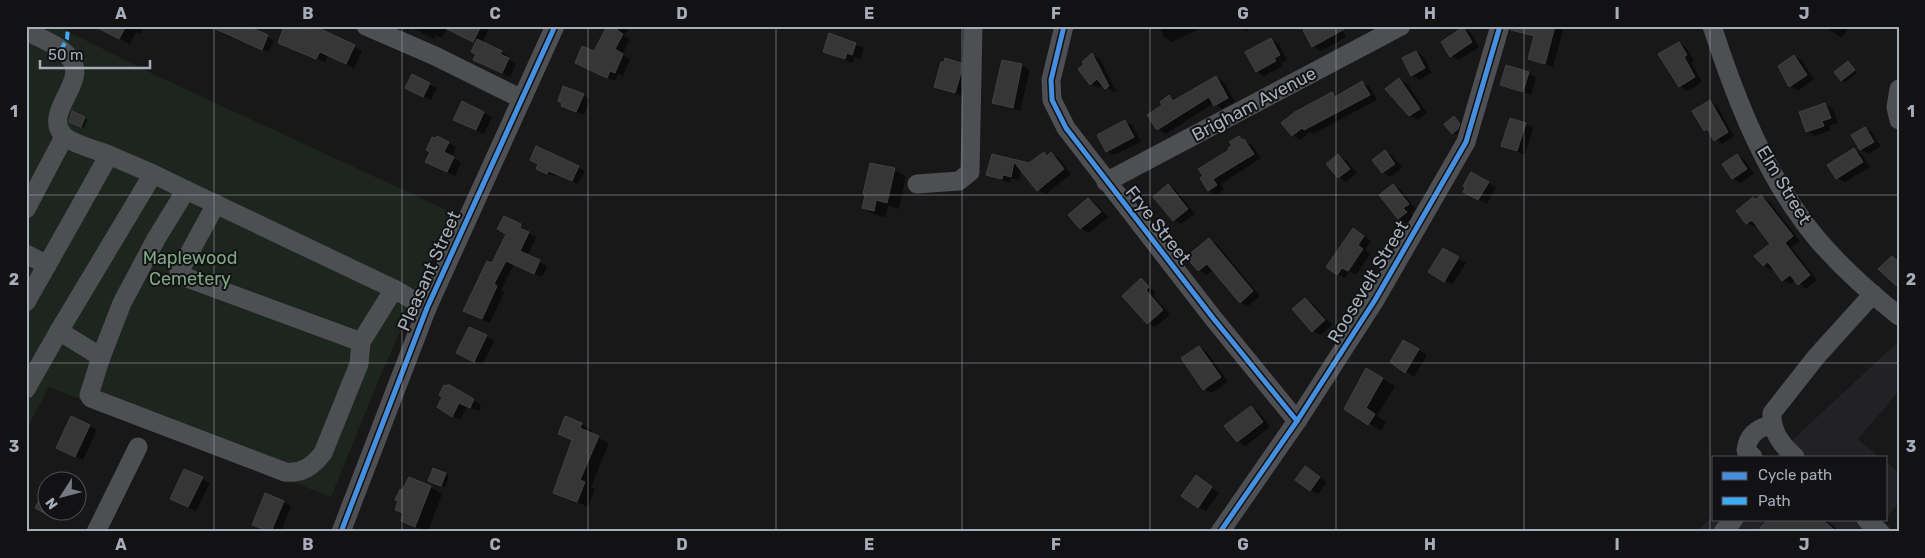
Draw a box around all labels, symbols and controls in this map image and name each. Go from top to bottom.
text: A [115,4,127,23]
text: B [302,4,314,23]
text: C [489,4,501,23]
text: D [676,4,688,23]
text: E [864,4,874,23]
text: F [1051,4,1061,23]
text: G [1237,4,1249,23]
text: H [1424,4,1436,23]
text: I [1614,4,1620,23]
text: J [1799,4,1809,23]
scale bar [40,38,150,70]
text: 50 m [48,46,83,64]
street label: Brigham Avenue [1188,62,1320,146]
text: 1 [10,102,18,121]
text: 1 [1907,102,1915,121]
street label: Elm Street [1752,142,1816,228]
street label: Frye Street [1121,181,1195,269]
street label: Pleasant Street [393,207,465,335]
street label: Roosevelt Street [1323,217,1413,347]
park label: Maplewood Cemetery [143,247,237,290]
text: 2 [9,270,19,289]
text: 2 [1906,270,1916,289]
text: 3 [9,437,19,456]
text: 3 [1906,437,1916,456]
legend [1712,456,1888,520]
text: Cycle path [1758,466,1832,484]
north arrow [38,470,88,520]
text: Path [1758,492,1791,510]
text: N [42,494,62,512]
text: A [115,535,127,554]
text: B [302,535,314,554]
text: C [489,535,501,554]
text: D [676,535,688,554]
text: E [864,535,874,554]
text: F [1051,535,1061,554]
text: G [1237,535,1249,554]
text: H [1424,535,1436,554]
text: I [1614,535,1620,554]
text: J [1799,535,1809,554]

